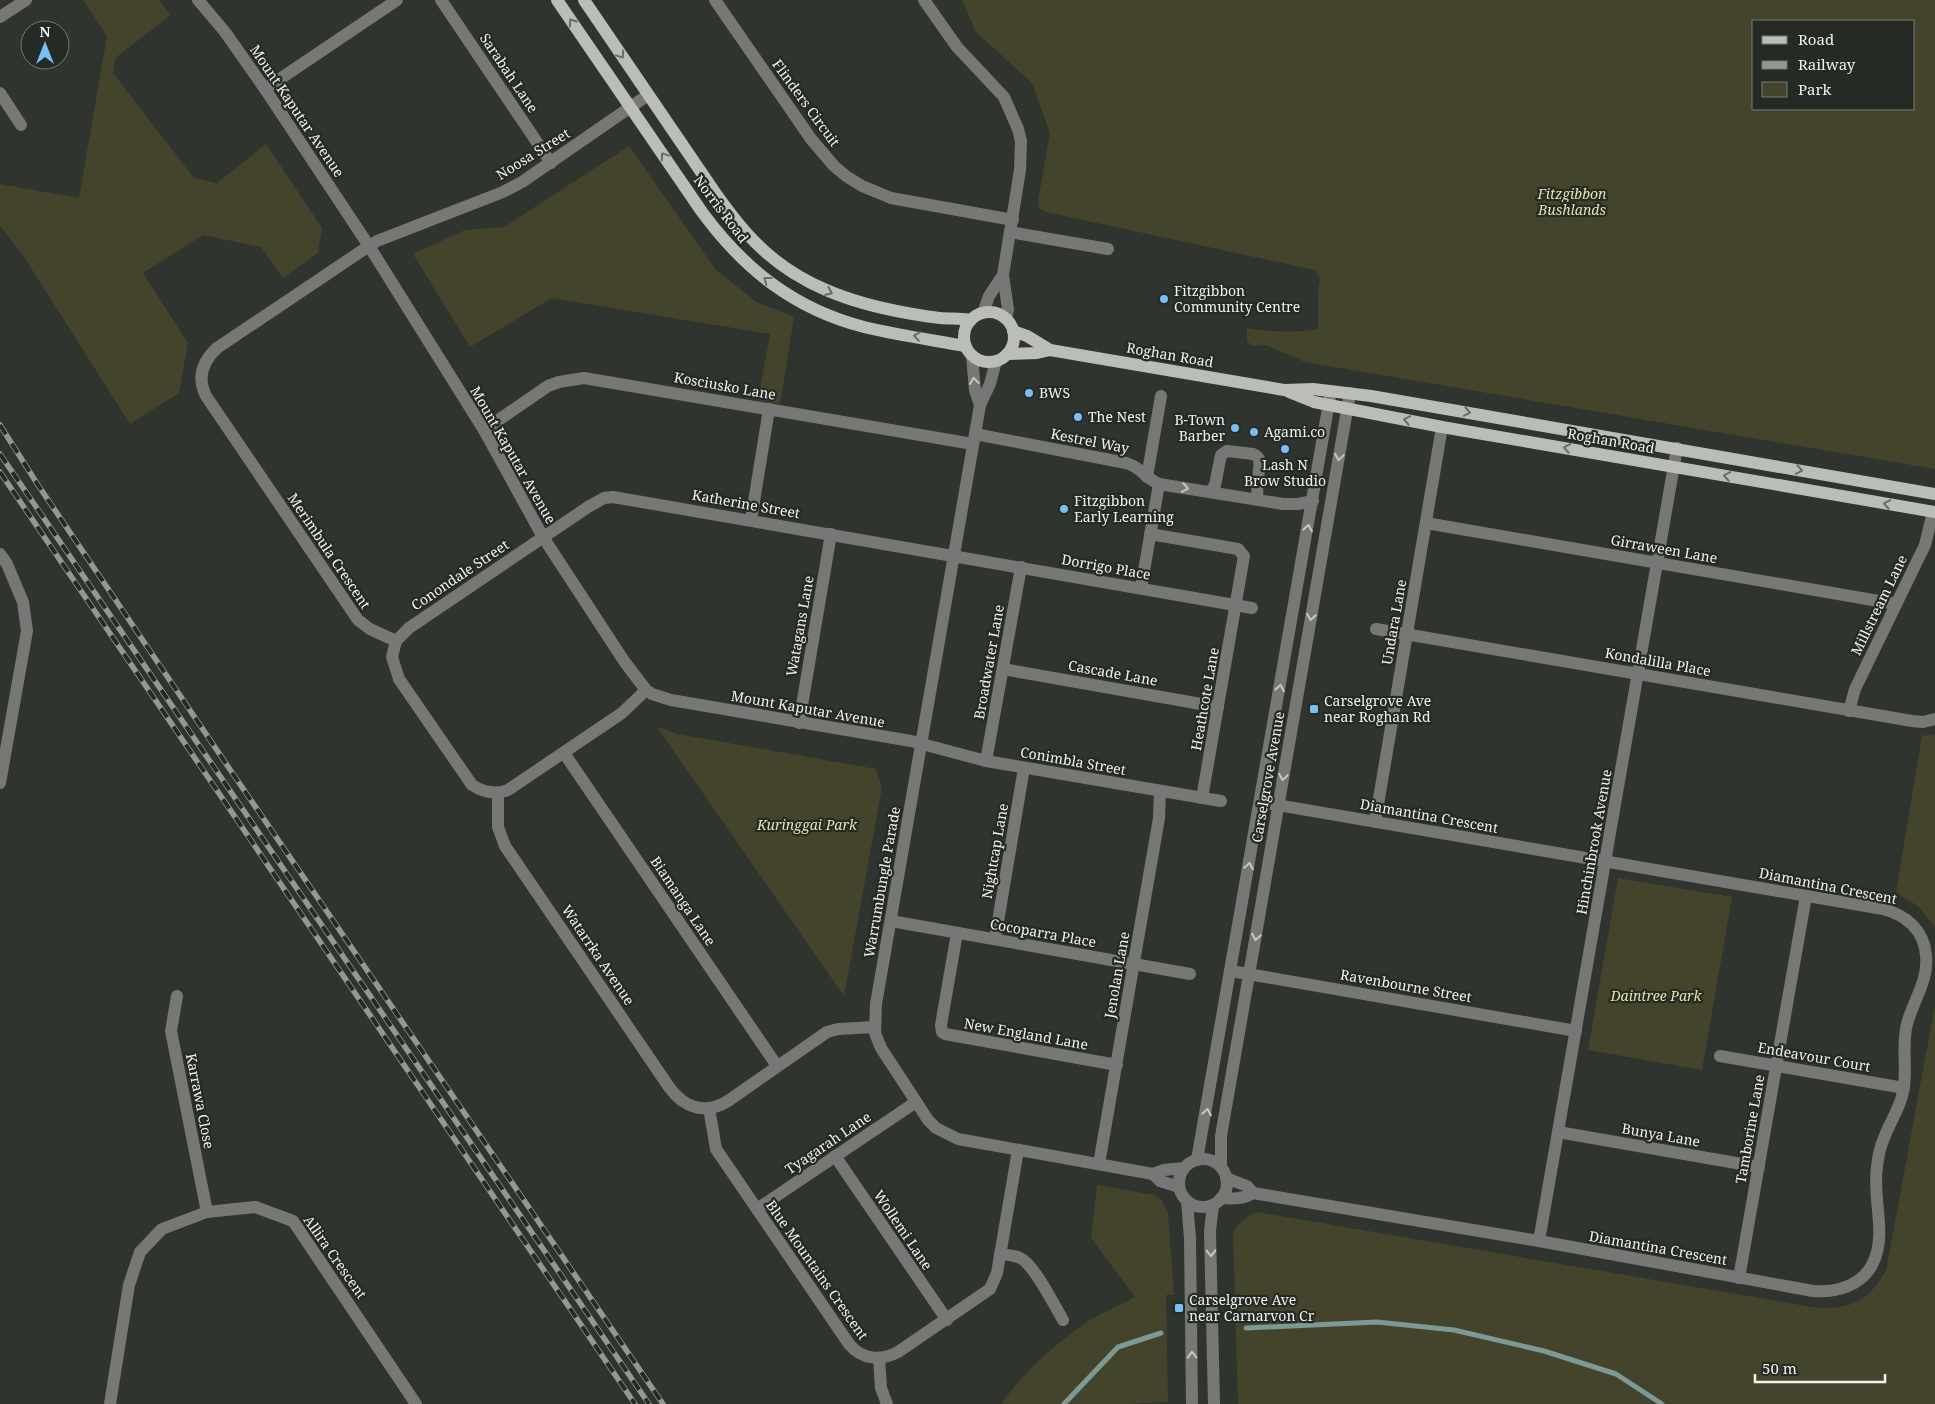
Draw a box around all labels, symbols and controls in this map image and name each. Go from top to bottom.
one-way arrow [569,18,578,27]
north arrow [20,20,70,70]
legend [1752,20,1915,110]
text: N [39,22,51,41]
street label: Sarabah Lane [476,29,543,116]
text: Road [1798,29,1834,49]
street label: Mount Kaputar Avenue [246,41,349,181]
one-way arrow [615,49,624,59]
text: Railway [1798,54,1856,74]
street label: Flinders Circuit [768,55,845,150]
text: Park [1798,79,1832,99]
street label: Noosa Street [492,123,573,184]
one-way arrow [661,152,670,162]
street label: Norris Road [690,171,753,247]
park label: Fitzgibbon Bushlands [1536,184,1607,219]
one-way arrow [764,278,773,286]
place label: Fitzgibbon Community Centre [1174,281,1300,316]
one-way arrow [824,286,832,296]
marker: Fitzgibbon Community Centre [1158,293,1170,305]
one-way arrow [913,332,922,342]
street label: Roghan Road [1125,338,1215,372]
street label: Kosciusko Lane [673,367,778,404]
one-way arrow [969,376,980,384]
street label: Mount Kaputar Avenue [466,382,561,527]
place label: BWS [1039,383,1070,402]
marker: BWS [1023,387,1035,399]
place label: The Nest [1088,407,1146,426]
one-way arrow [1463,407,1471,417]
place label: B-Town Barber [1174,410,1225,445]
marker: The Nest [1072,411,1084,423]
one-way arrow [1402,416,1411,426]
marker: B-Town Barber [1229,422,1241,434]
place label: Agami.co [1264,422,1325,441]
street label: Kestrel Way [1049,424,1131,457]
street label: Roghan Road [1566,424,1656,458]
marker: Agami.co [1248,426,1260,438]
marker: Lash N Brow Studio [1279,443,1291,455]
one-way arrow [1562,444,1571,454]
one-way arrow [1334,453,1344,461]
place label: Lash N Brow Studio [1244,455,1326,490]
one-way arrow [1795,465,1804,475]
one-way arrow [1723,471,1731,481]
one-way arrow [1180,482,1189,492]
street label: Katherine Street [691,485,802,522]
street label: Merimbula Crescent [284,489,375,612]
place label: Fitzgibbon Early Learning [1074,491,1174,526]
one-way arrow [1883,500,1891,510]
marker: Fitzgibbon Early Learning [1058,503,1070,515]
one-way arrow [1302,524,1312,533]
street label: Girraween Lane [1609,530,1719,567]
street label: Conondale Street [407,535,512,614]
street label: Dorrigo Place [1060,549,1152,584]
street label: Millstream Lane [1846,551,1911,658]
street label: Watagans Lane [781,574,818,678]
street label: Undara Lane [1377,578,1410,666]
street label: Broadwater Lane [969,603,1008,721]
one-way arrow [1306,613,1316,621]
street label: Kondalilla Place [1604,643,1713,680]
street label: Heathcote Lane [1186,646,1223,752]
street label: Cascade Lane [1067,655,1159,690]
one-way arrow [1275,684,1285,693]
street label: Mount Kaputar Avenue [730,686,887,731]
place label: Carselgrove Ave near Roghan Rd [1324,691,1431,726]
marker: Carselgrove Ave near Roghan Rd [1308,703,1320,715]
street label: Carselgrove Avenue [1247,710,1288,844]
street label: Conimbla Street [1019,742,1127,779]
street label: Hinchinbrook Avenue [1571,768,1616,916]
one-way arrow [1279,773,1289,782]
street label: Diamantina Crescent [1359,794,1500,837]
street label: Nightcap Lane [977,802,1012,900]
street label: Warrumbungle Parade [859,805,904,959]
park label: Kuringgai Park [756,815,858,834]
street label: Biamanga Lane [647,852,720,949]
one-way arrow [1244,861,1254,870]
street label: Diamantina Crescent [1758,863,1899,908]
street label: Watarrka Avenue [558,901,639,1009]
street label: Cocoparra Place [988,914,1098,951]
street label: Jenolan Lane [1099,930,1133,1021]
one-way arrow [1251,933,1261,942]
street label: Ravenbourne Street [1339,965,1473,1006]
park label: Daintree Park [1609,986,1703,1005]
street label: New England Lane [963,1013,1090,1054]
street label: Endeavour Court [1756,1037,1872,1076]
street label: Karrawa Close [182,1052,219,1150]
street label: Tamborine Lane [1731,1073,1768,1185]
street label: Tyagarah Lane [781,1107,874,1178]
one-way arrow [1201,1108,1211,1116]
street label: Bunya Lane [1620,1118,1702,1151]
street label: Wollemi Lane [870,1186,937,1273]
street label: Blue Mountains Crescent [762,1196,873,1343]
street label: Allira Crescent [299,1211,371,1302]
street label: Diamantina Crescent [1588,1226,1729,1269]
one-way arrow [1206,1249,1217,1257]
place label: Carselgrove Ave near Carnarvon Cr [1189,1290,1315,1325]
marker: Carselgrove Ave near Carnarvon Cr [1173,1302,1185,1314]
one-way arrow [1186,1351,1197,1359]
scale bar [1755,1352,1885,1384]
text: 50 m [1762,1358,1797,1378]

